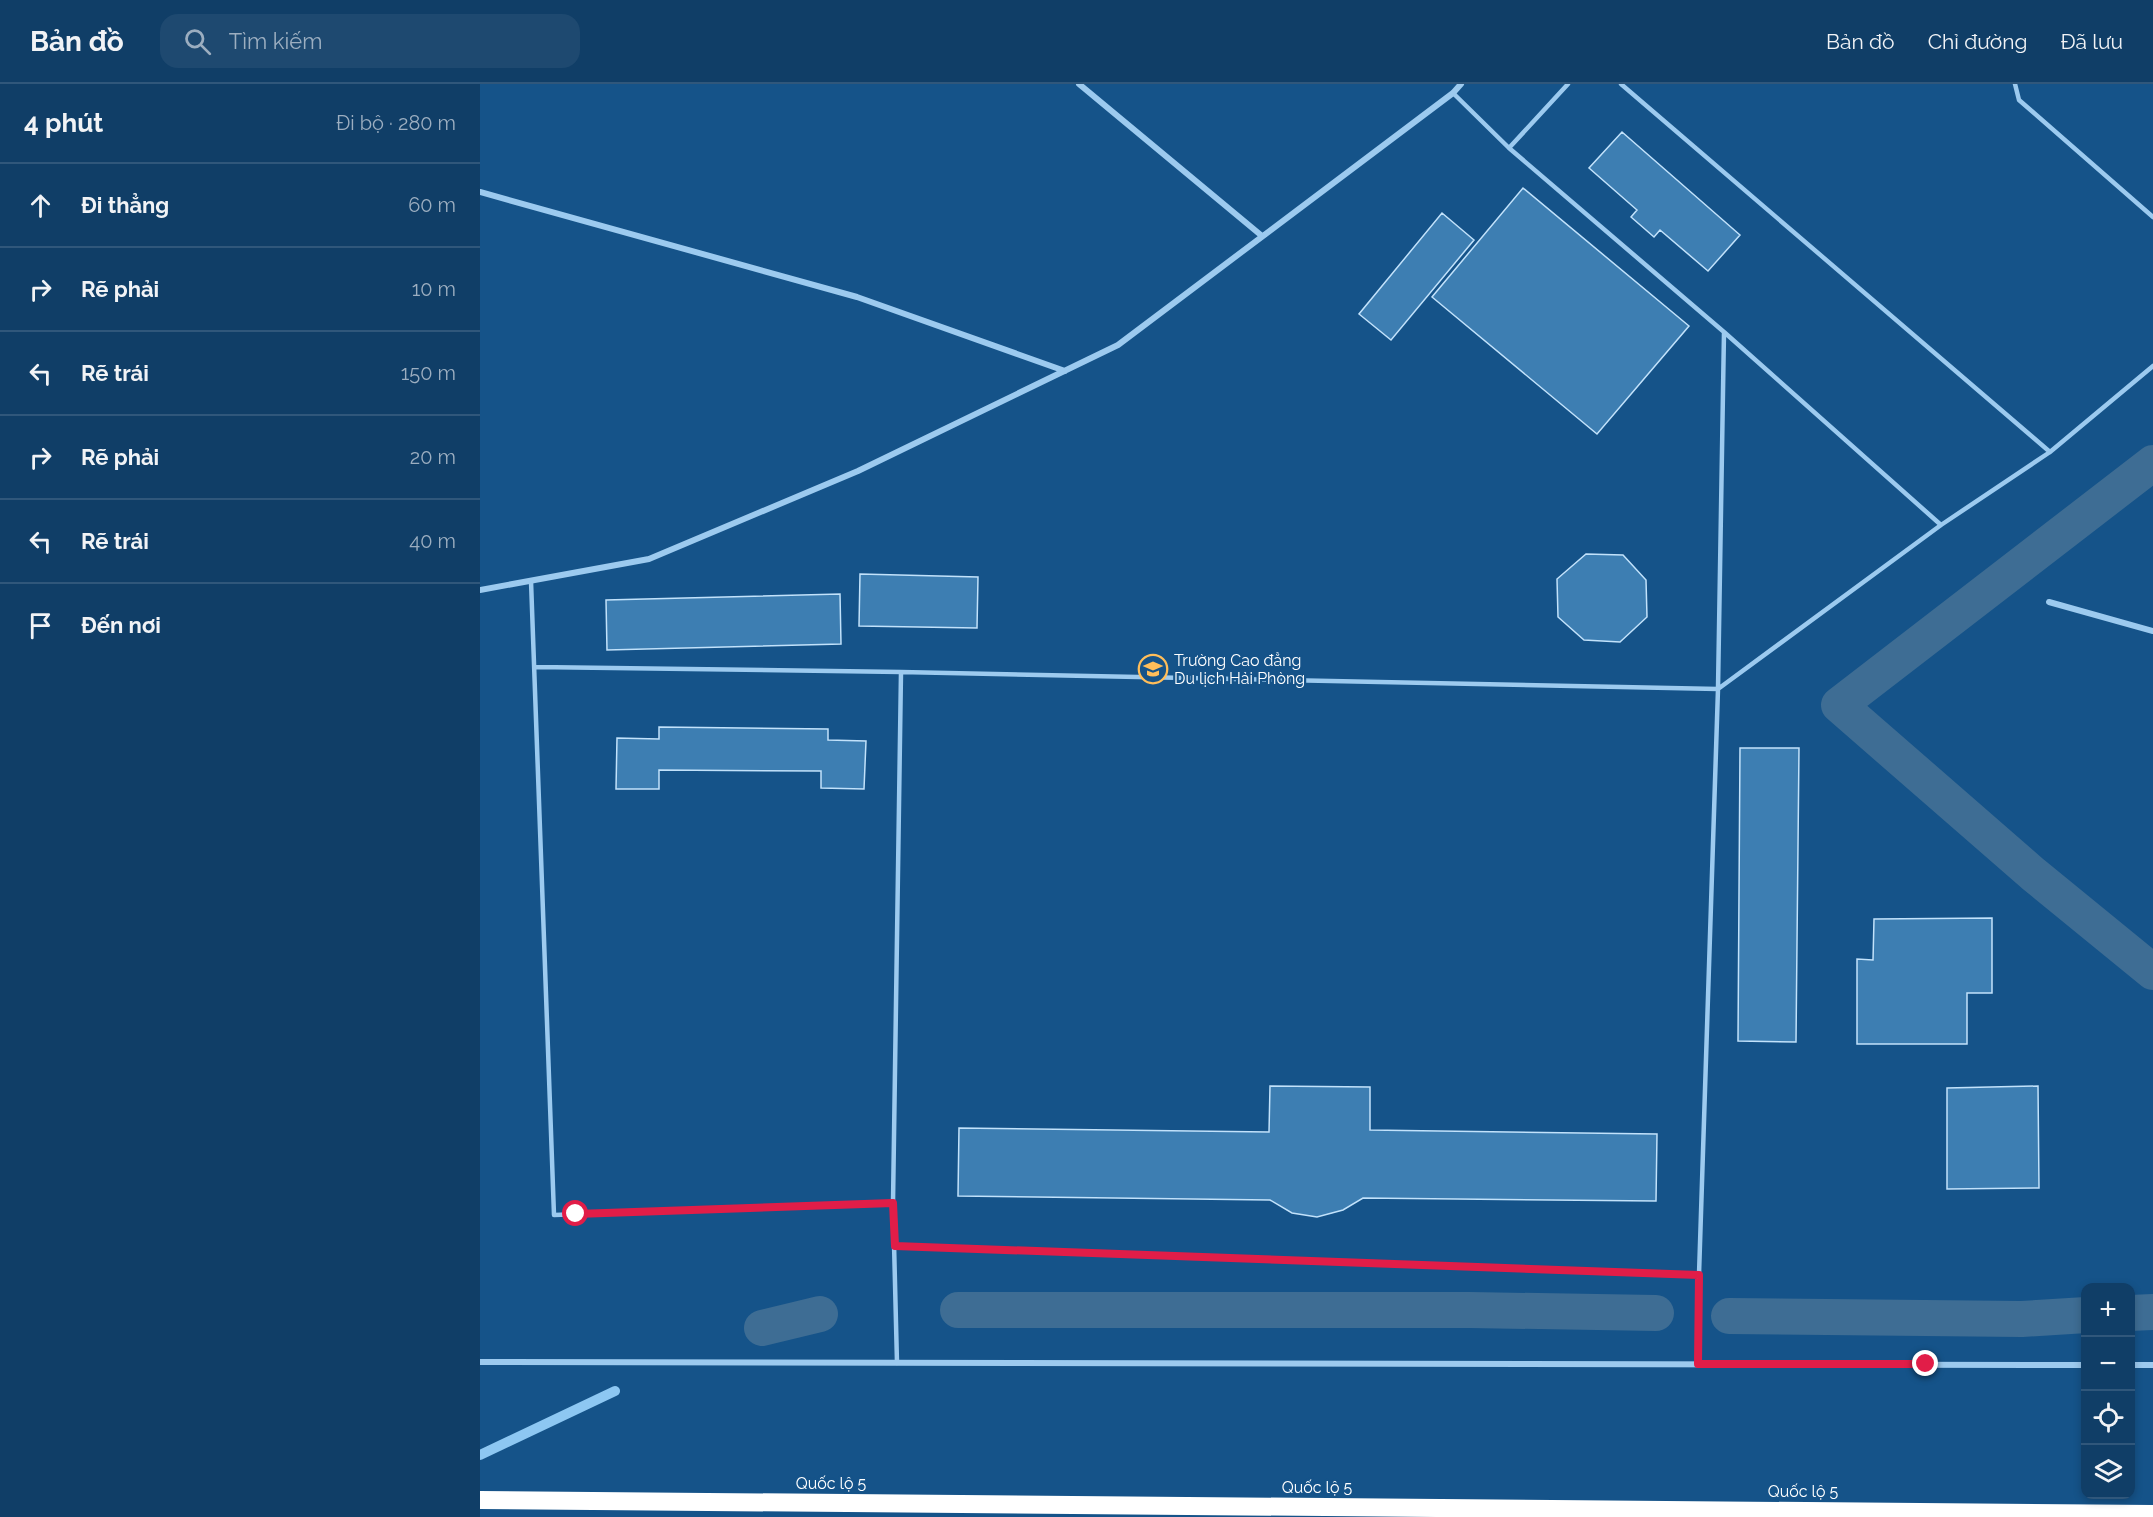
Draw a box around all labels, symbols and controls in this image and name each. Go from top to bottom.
search box [160,14,580,68]
text: Bản đồ [30,25,124,58]
icon: search [181,25,214,58]
text: Tìm kiếm [229,28,322,54]
text: Bản đồ [1826,29,1895,54]
text: Chỉ đường [1928,29,2027,54]
text: Đã lưu [2060,29,2123,54]
text: 4 phút [24,108,103,138]
text: Đi bộ · 280 m [336,111,456,135]
icon: ahead [24,189,57,222]
text: Đi thẳng [81,192,169,218]
text: 60 m [408,193,456,217]
icon: right [24,273,57,306]
text: Rẽ phải [81,276,159,302]
text: 10 m [412,277,456,301]
icon: left [24,357,57,390]
text: Rẽ trái [81,360,149,386]
text: 150 m [401,361,456,385]
icon: right [24,441,57,474]
text: Rẽ phải [81,444,159,470]
text: 20 m [410,445,456,469]
icon: left [24,525,57,558]
text: Rẽ trái [81,528,149,554]
text: 40 m [409,529,456,553]
icon: arrive [24,609,57,642]
text: Đến nơi [81,612,161,638]
place label: Trường Cao đẳng Du lịch Hải Phòng [1174,651,1305,688]
school or university icon: Trường Cao đẳng Du lịch Hải Phòng [1137,653,1169,685]
route start [562,1200,588,1226]
map controls [2081,1283,2135,1499]
button: + [2081,1283,2135,1337]
button: − [2081,1337,2135,1391]
route end [1912,1350,1938,1376]
button: locate [2081,1391,2135,1445]
button: layers [2081,1445,2135,1499]
street label: Quốc lộ 5 [796,1474,867,1493]
street label: Quốc lộ 5 [1282,1478,1353,1497]
street label: Quốc lộ 5 [1768,1482,1839,1501]

